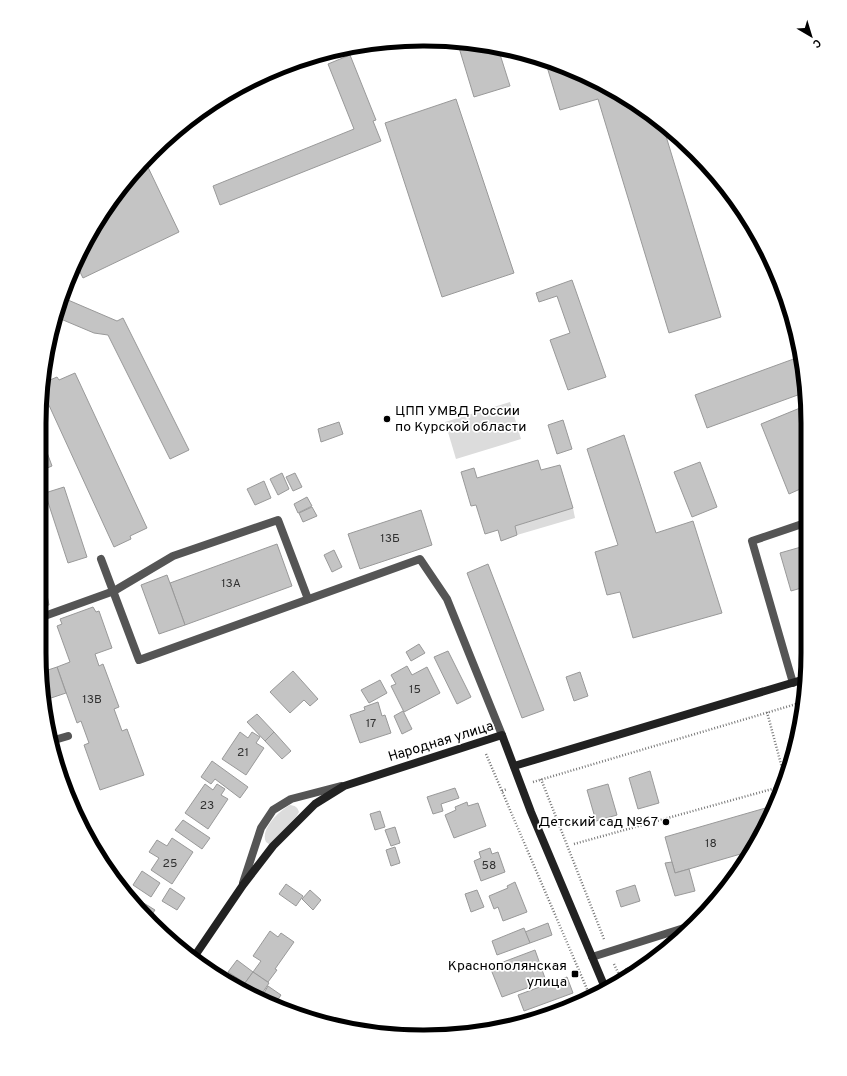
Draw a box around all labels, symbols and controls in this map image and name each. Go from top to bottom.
north arrow [791,16,831,56]
text: С [809,35,824,51]
place label: ЦПП УМВД России по Курской области [395,403,527,436]
marker: ЦПП УМВД России по Курской области [382,414,392,424]
house number: 13Б [380,531,400,547]
house number: 13А [221,576,241,592]
house number: 15 [409,682,421,698]
house number: 13В [82,692,102,708]
house number: 17 [366,716,376,732]
street label: Народная улица [386,718,496,766]
house number: 21 [237,745,249,761]
house number: 23 [200,798,214,814]
place label: Детский сад №67 [538,814,658,831]
marker: Детский сад №67 [661,817,671,827]
house number: 18 [705,836,717,852]
house number: 25 [163,856,177,872]
house number: 58 [482,858,496,874]
place label: Краснополянская улица [448,958,567,991]
marker: Краснополянская улица [570,969,580,979]

